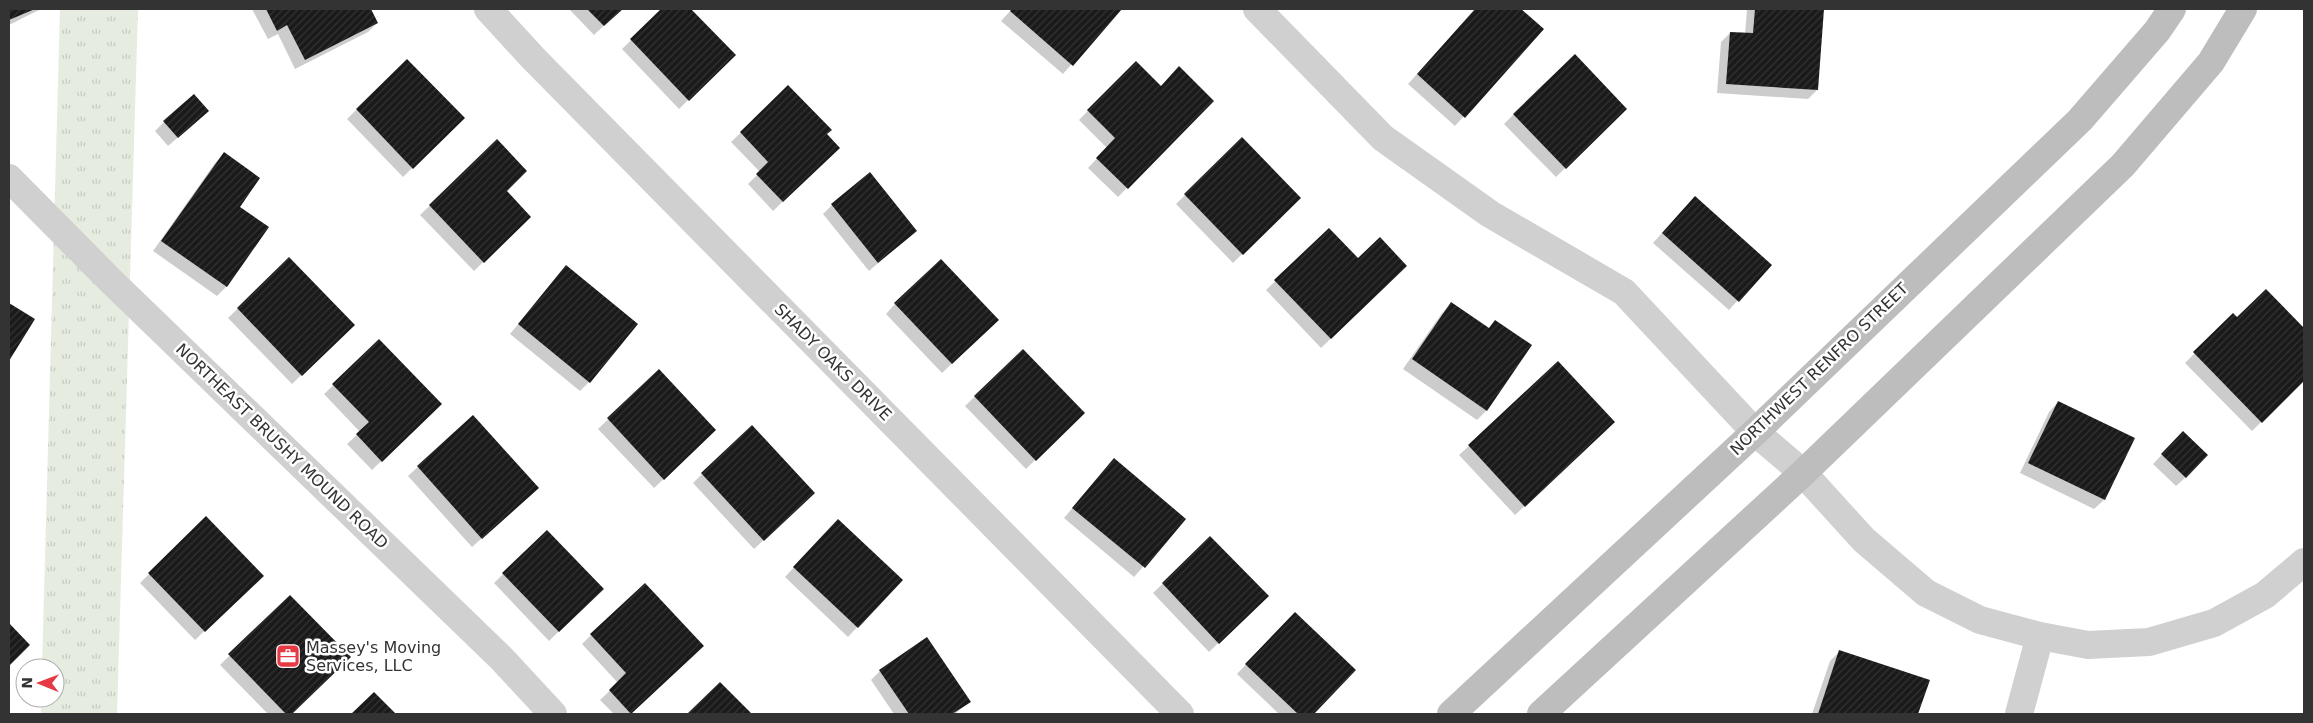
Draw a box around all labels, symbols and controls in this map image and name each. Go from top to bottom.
street label: NORTHWEST RENFRO STREET [1726,279,1912,459]
street label: SHADY OAKS DRIVE [771,300,895,424]
street label: NORTHEAST BRUSHY MOUND ROAD [172,339,392,553]
place label: Massey's Moving Services, LLC [306,638,441,675]
office icon: Massey's Moving Services, LLC [275,643,301,669]
north arrow [15,658,65,708]
text: N [19,677,35,689]

